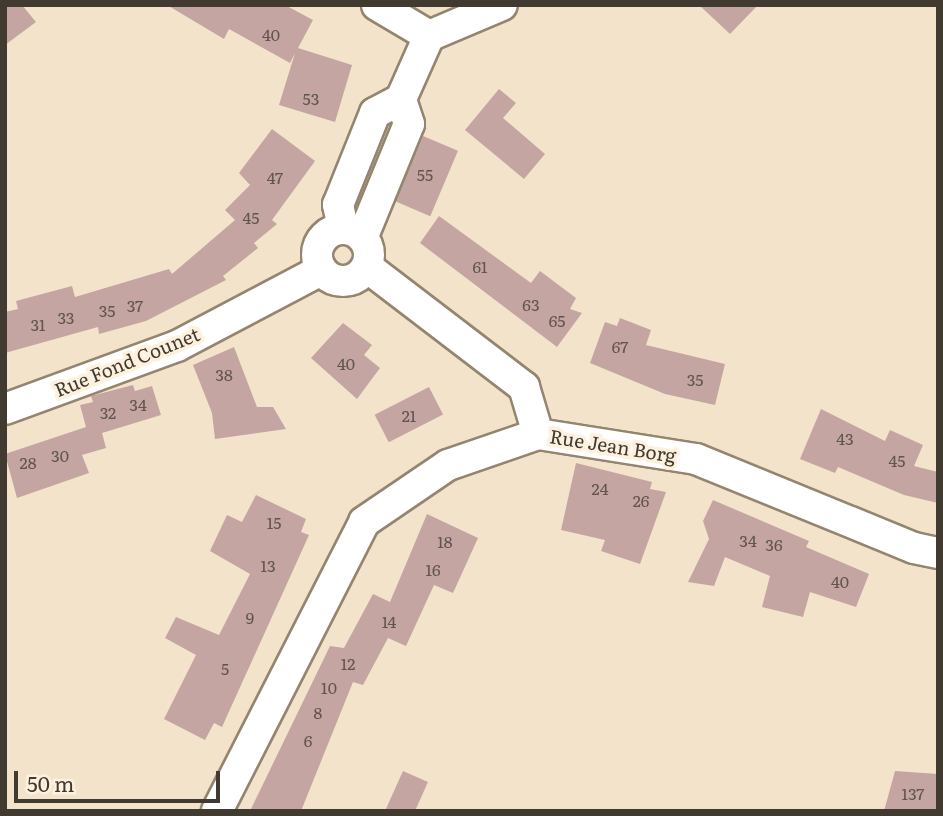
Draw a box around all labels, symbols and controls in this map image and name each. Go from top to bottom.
house number: 40 [262,24,280,44]
house number: 53 [303,88,319,108]
house number: 55 [417,164,433,184]
house number: 47 [267,167,283,187]
house number: 45 [243,207,259,227]
house number: 61 [472,256,488,276]
house number: 63 [522,294,540,314]
house number: 37 [127,295,143,315]
house number: 35 [99,300,115,320]
house number: 33 [58,307,74,327]
house number: 65 [549,310,565,330]
house number: 31 [30,314,46,334]
street label: Rue Fond Counet [51,322,203,402]
house number: 67 [612,336,628,356]
house number: 40 [337,353,355,373]
house number: 38 [215,364,233,384]
house number: 35 [687,369,703,389]
house number: 34 [129,394,147,414]
house number: 32 [100,402,116,422]
house number: 21 [402,405,416,425]
street label: Rue Jean Borg [548,425,678,467]
house number: 43 [836,428,854,448]
house number: 30 [51,445,69,465]
house number: 45 [889,450,905,470]
house number: 28 [20,452,36,472]
house number: 24 [592,478,608,498]
house number: 26 [633,490,649,510]
house number: 15 [267,512,281,532]
house number: 34 [739,530,757,550]
house number: 18 [437,531,453,551]
house number: 36 [765,534,783,554]
house number: 13 [260,555,276,575]
house number: 16 [425,559,441,579]
house number: 40 [831,571,849,591]
house number: 9 [246,607,254,627]
house number: 14 [382,611,396,631]
house number: 12 [341,653,355,673]
house number: 5 [221,658,229,678]
house number: 10 [321,677,337,697]
house number: 8 [314,702,322,722]
house number: 6 [304,730,312,750]
scale bar [18,756,224,800]
text: 50 m [27,767,74,798]
house number: 137 [902,783,924,803]

